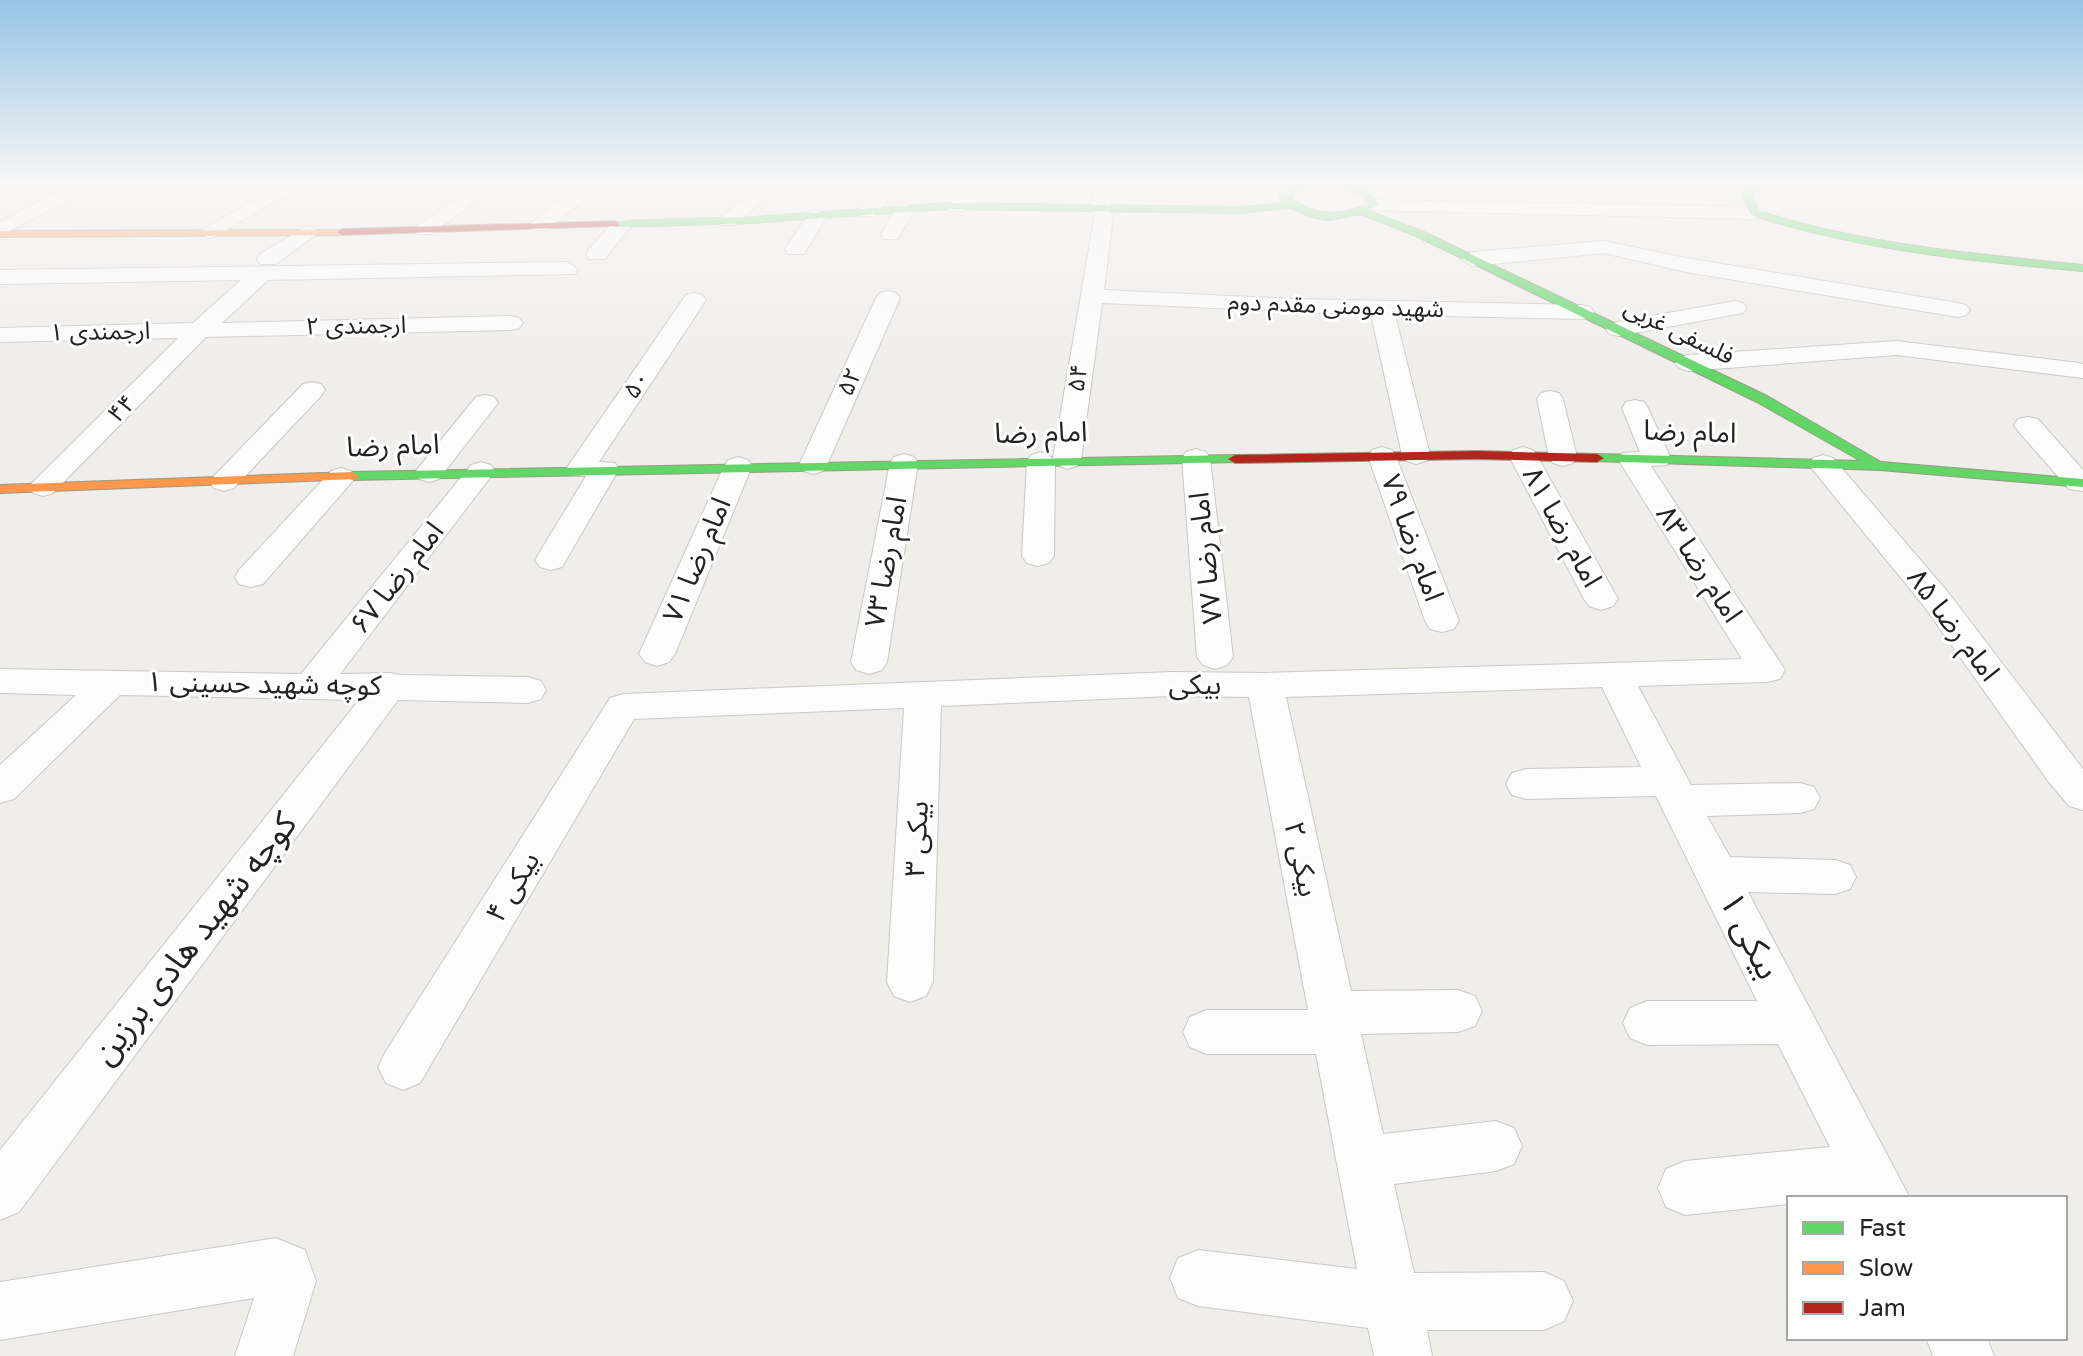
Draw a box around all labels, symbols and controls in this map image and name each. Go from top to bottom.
street label: شهید مومنی مقدم دوم [1227,288,1445,327]
street label: فلسفی غربی [1619,293,1739,371]
street label: ۲ ارجمندی [305,311,407,341]
street label: ۱ ارجمندی [49,317,151,347]
street label: ۵۴ [1062,362,1094,394]
street label: ۵۲ [831,364,869,400]
street label: ۵۰ [617,366,657,404]
street label: ۴۴ [102,389,142,429]
street label: امام رضا [1643,413,1737,454]
street label: امام رضا [994,415,1088,454]
street label: امام رضا [346,427,440,468]
street label: امام رضا ۸۱ [1512,461,1609,595]
street label: امام رضا ۷۹ [1371,470,1451,607]
street label: امام رضا ۷۷ [1182,490,1233,626]
street label: امام رضا ۷۱ [655,492,741,629]
street label: امام رضا ۷۳ [858,494,917,631]
street label: امام رضا ۸۳ [1646,499,1749,630]
street label: امام رضا ۶۷ [343,515,454,643]
street label: امام رضا ۸۵ [1897,562,2006,690]
street label: کوچه شهید حسینی ۱ [146,665,382,703]
street label: بیکی [1169,668,1221,702]
street label: ۳ بیکی [898,800,936,878]
street label: کوچه شهید هادی برزین [84,804,307,1073]
street label: ۲ بیکی [1276,818,1326,900]
street label: ۴ بیکی [479,846,547,928]
street label: ۱ بیکی [1710,886,1788,986]
legend [1787,1196,2067,1340]
text: Fast [1859,1214,1906,1243]
text: Slow [1859,1254,1913,1283]
text: Jam [1859,1294,1906,1323]

